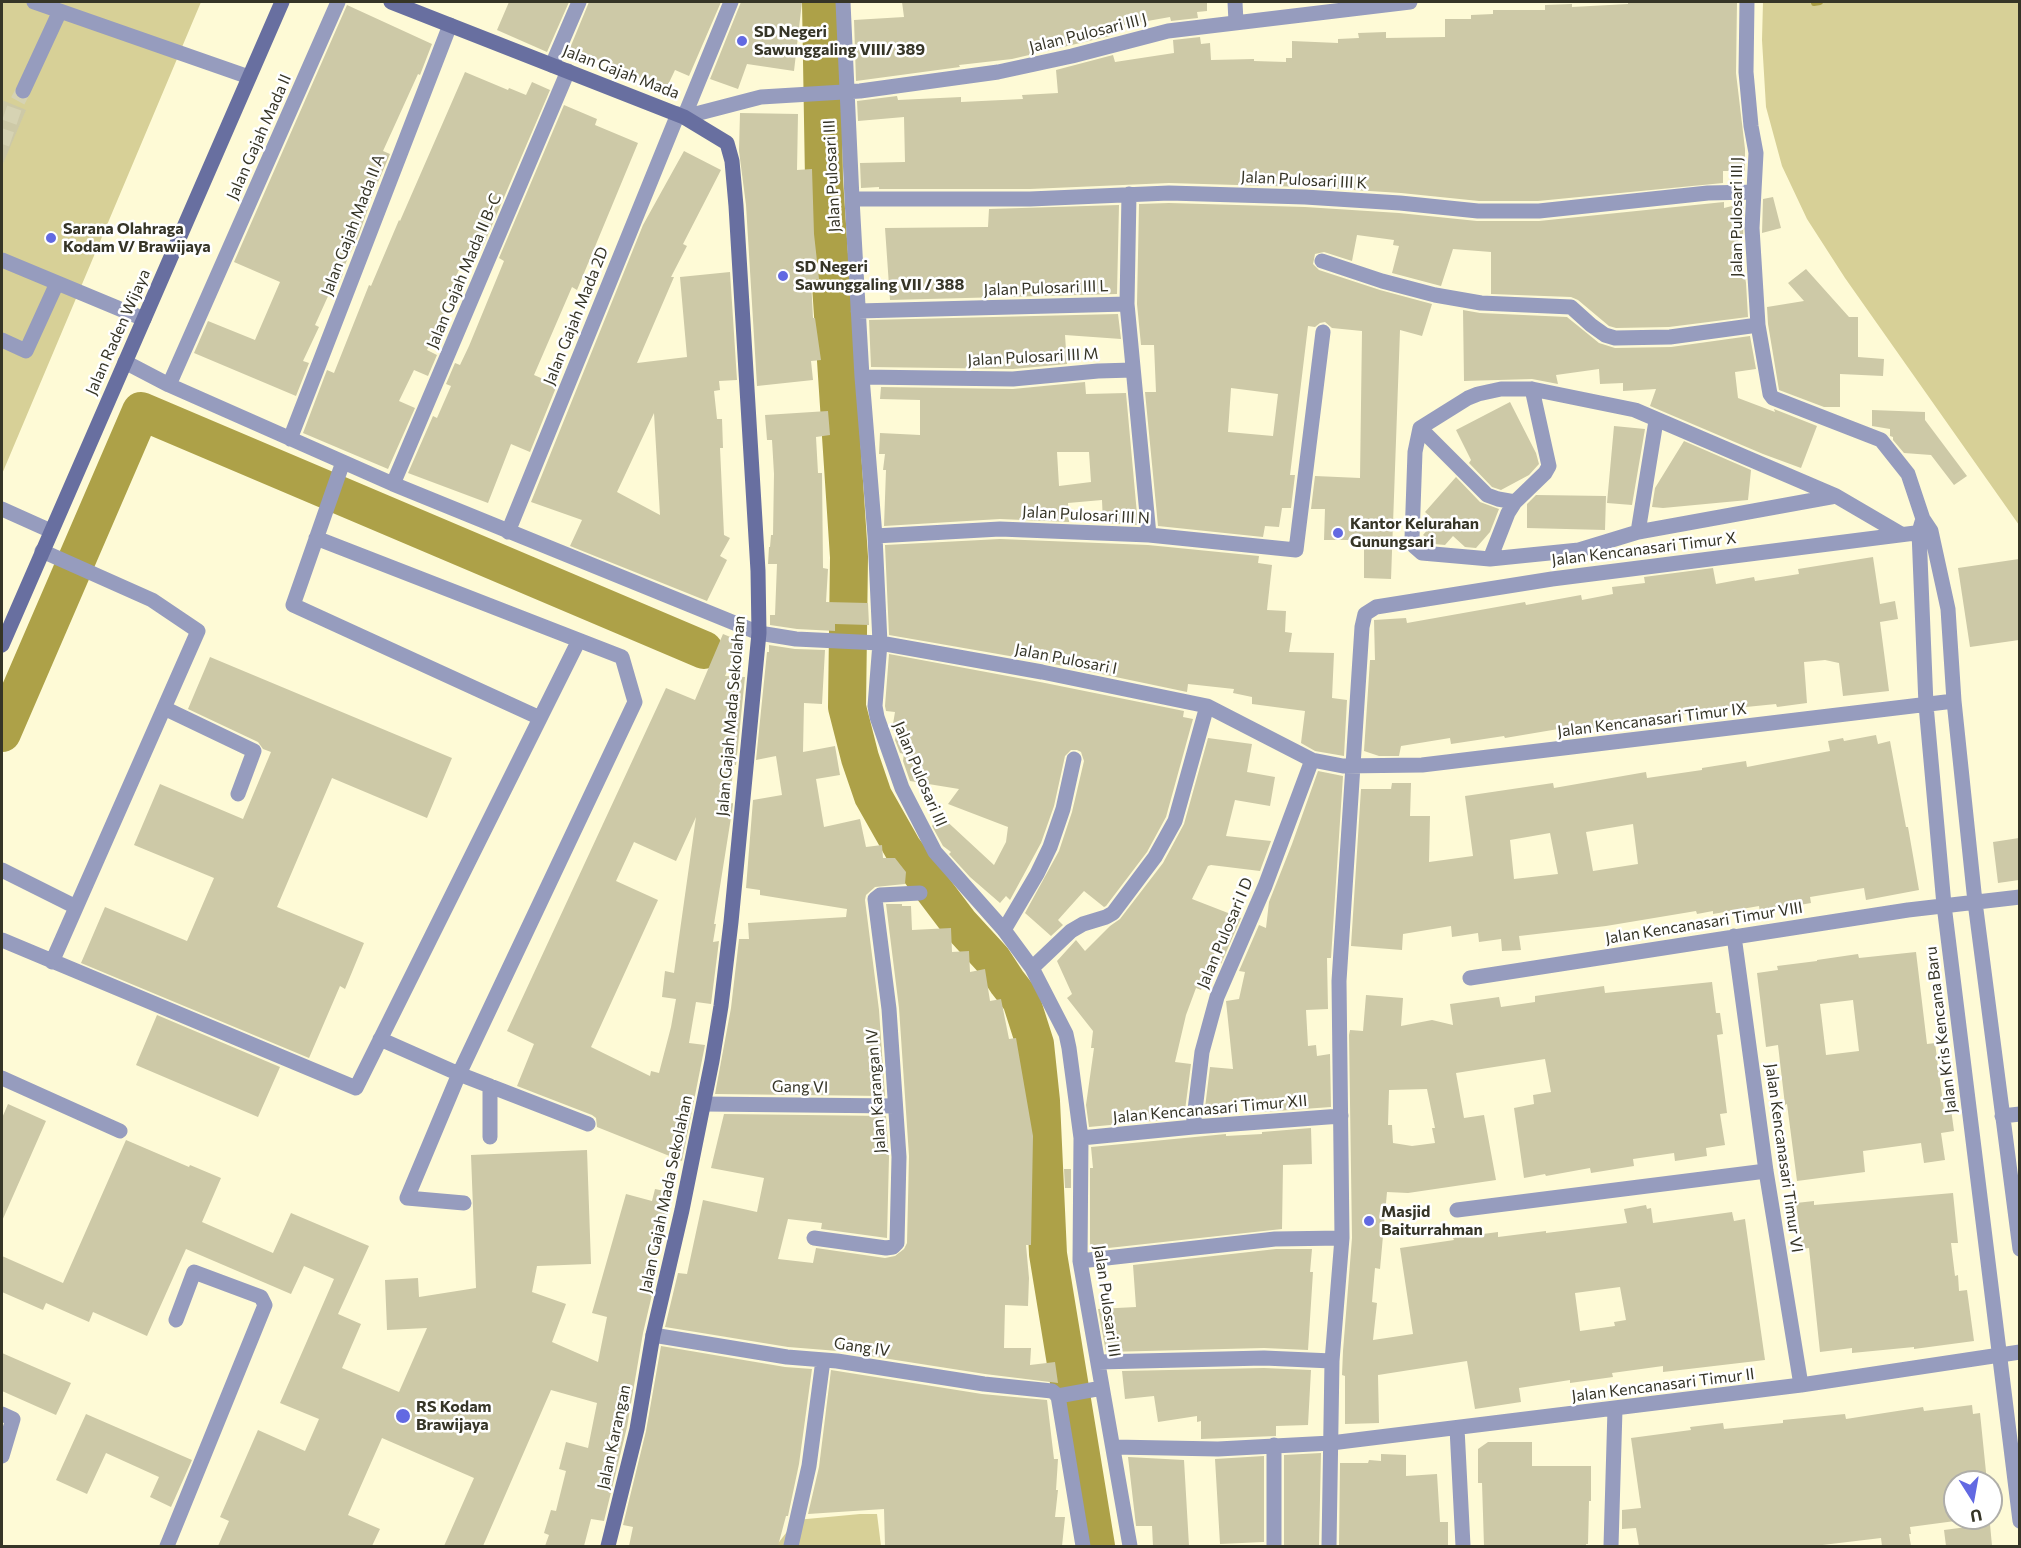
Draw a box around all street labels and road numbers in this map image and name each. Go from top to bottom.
street label: Jalan Pulosari III J [1027,9,1149,57]
street label: Jalan Gajah Mada [560,41,682,103]
street label: Jalan Gajah Mada II [223,71,295,203]
street label: Jalan Pulosari III [819,119,845,233]
street label: Jalan Gajah Mada II A [317,152,389,298]
street label: Jalan Pulosari III J [1727,157,1747,277]
street label: Jalan Pulosari III K [1240,167,1368,193]
street label: Jalan Gajah Mada II B-C [423,191,505,351]
street label: Jalan Gajah Mada 2D [540,244,612,388]
street label: Jalan Raden Wijaya [82,266,154,398]
street label: Jalan Pulosari III L [983,276,1109,300]
street label: Jalan Pulosari III M [967,344,1099,370]
street label: Jalan Pulosari III N [1022,502,1150,528]
street label: Jalan Kencanasari Timur X [1550,528,1738,570]
street label: Jalan Gajah Mada Sekolahan [713,615,749,817]
street label: Jalan Pulosari I [1013,640,1119,678]
street label: Jalan Kencanasari Timur IX [1556,699,1748,741]
street label: Jalan Pulosari III [889,718,951,830]
street label: Jalan Pulosari I D [1193,875,1257,991]
street label: Jalan Kencanasari Timur VIII [1604,898,1804,948]
street label: Jalan Kris Kencana Baru [1921,945,1961,1115]
street label: Jalan Karangan IV [862,1028,890,1154]
street label: Jalan Kencanasari Timur VI [1761,1062,1807,1254]
street label: Gang VI [772,1077,828,1097]
street label: Jalan Kencanasari Timur XII [1112,1091,1308,1127]
street label: Jalan Gajah Mada Sekolahan [636,1093,696,1295]
street label: Jalan Pulosari III [1090,1244,1124,1358]
street label: Gang IV [833,1334,891,1360]
street label: Jalan Kencanasari Timur II [1570,1364,1756,1406]
street label: Jalan Karangan [594,1383,634,1491]

